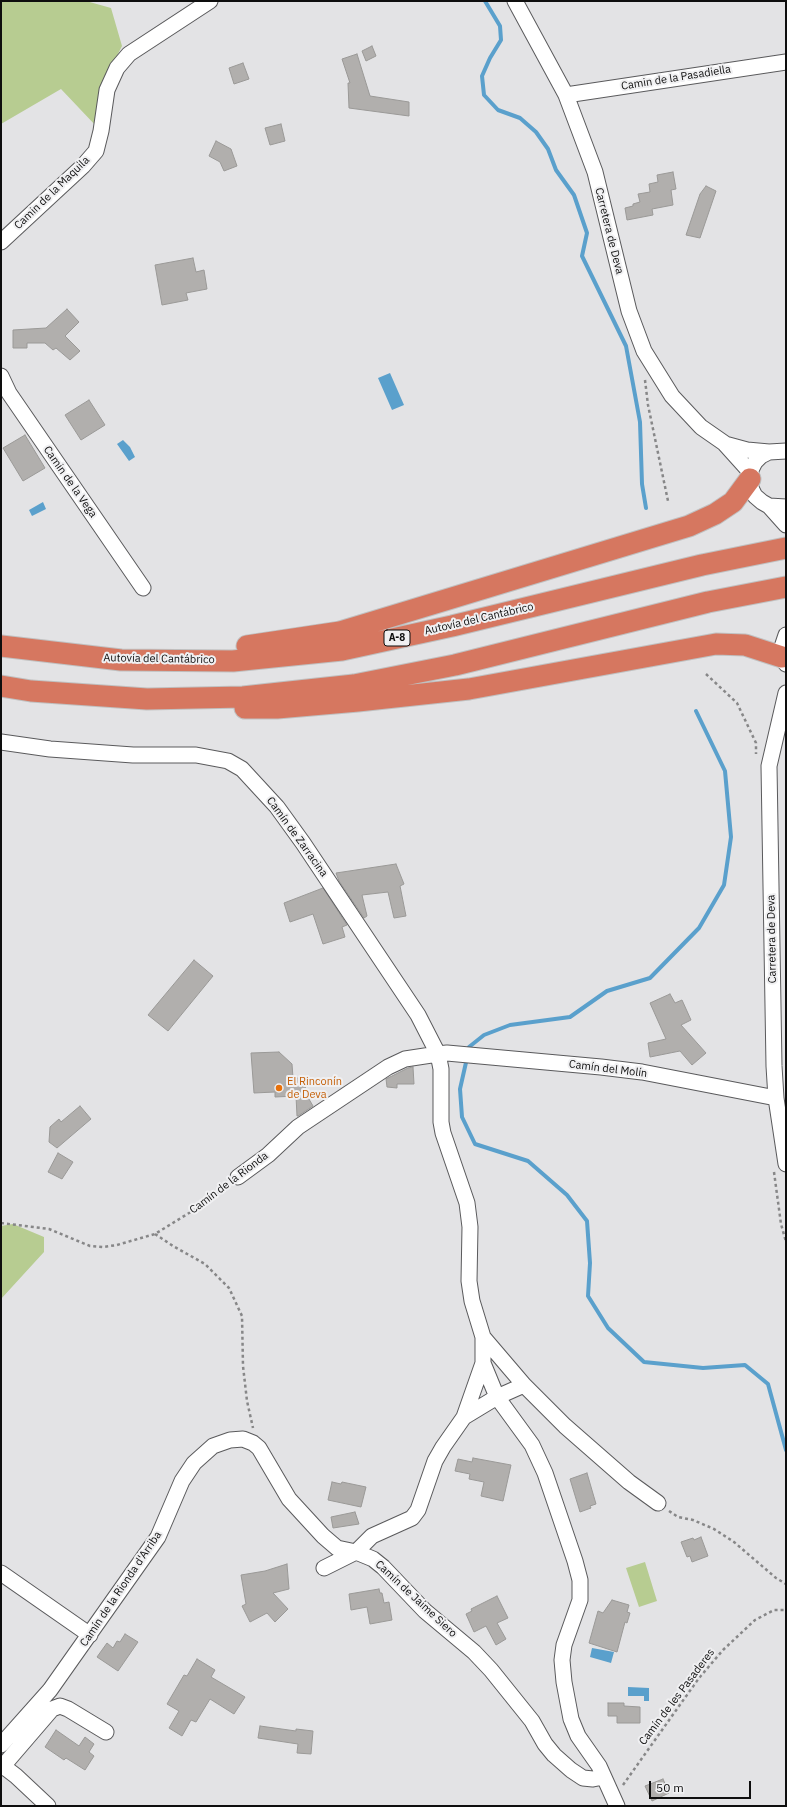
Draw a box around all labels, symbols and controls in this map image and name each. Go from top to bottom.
street label: Camin de la Pasadiella [620,63,732,93]
street label: Camin de la Maquila [12,154,92,232]
street label: Carretera de Deva [592,186,626,276]
street label: Camin de la Vega [40,444,100,520]
street label: Autovía del Cantábrico [423,600,535,638]
road number: A-8 [384,630,410,646]
street label: Autovía del Cantábrico [103,651,215,667]
street label: Camín de Zarracina [264,794,330,880]
street label: Carretera de Deva [765,895,779,983]
street label: Camín del Molín [568,1058,648,1080]
place label: El Rinconín de Deva [287,1075,342,1101]
marker: El Rinconín de Deva [274,1083,284,1093]
street label: Camín de la Rionda [187,1149,271,1217]
street label: Camín de la Rionda d'Arriba [77,1529,165,1649]
street label: Camín de Jaime Siero [372,1558,460,1640]
street label: Camín de les Pasaderes [636,1646,718,1748]
scale bar [651,1773,753,1799]
text: 50 m [656,1780,684,1795]

